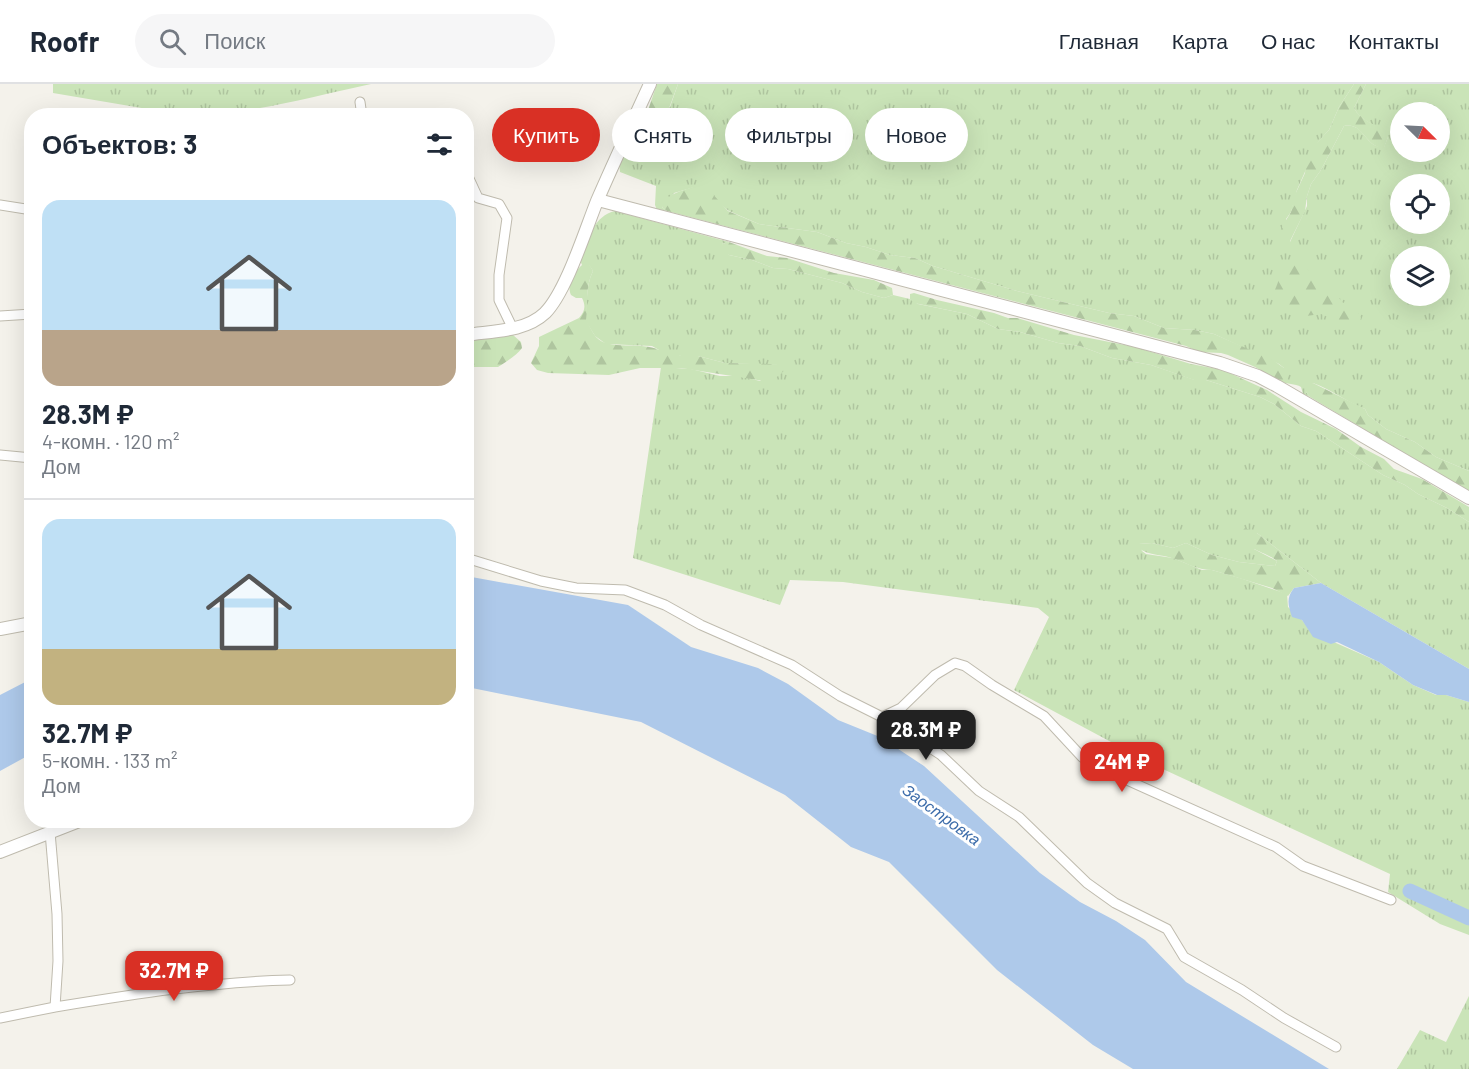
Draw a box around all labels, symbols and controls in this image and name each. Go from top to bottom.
search box [135,14,555,68]
text: Roofr [30,24,99,58]
icon: search [156,25,189,58]
text: Поиск [204,27,265,53]
text: Главная [1059,28,1139,53]
text: Карта [1172,28,1228,53]
text: О нас [1261,28,1315,53]
text: Контакты [1348,28,1439,53]
north arrow [1390,102,1450,162]
map controls [1390,102,1450,306]
chip: Купить [492,108,600,162]
chip: Снять [612,108,713,162]
chip: Фильтры [725,108,853,162]
chip: Новое [865,108,968,162]
text: Объектов: 3 [42,128,197,159]
icon: filters [423,128,456,161]
button: locate [1390,174,1450,234]
icon: home [195,239,303,347]
button: layers [1390,246,1450,306]
text: 28.3M ₽ [42,398,134,429]
text: 4-комн. · 120 m² [42,429,180,453]
text: Дом [42,454,81,478]
icon: home [195,558,303,666]
pin: 28.3M ₽ [871,710,981,761]
text: 32.7M ₽ [42,717,133,748]
text: 28.3M ₽ [891,717,961,741]
pin: 24M ₽ [1080,742,1164,793]
text: 5-комн. · 133 m² [42,748,177,772]
text: 24M ₽ [1094,749,1150,773]
text: Дом [42,773,81,797]
water label: Заостровка [899,779,985,849]
pin: 32.7M ₽ [119,951,229,1002]
text: 32.7M ₽ [139,958,209,982]

